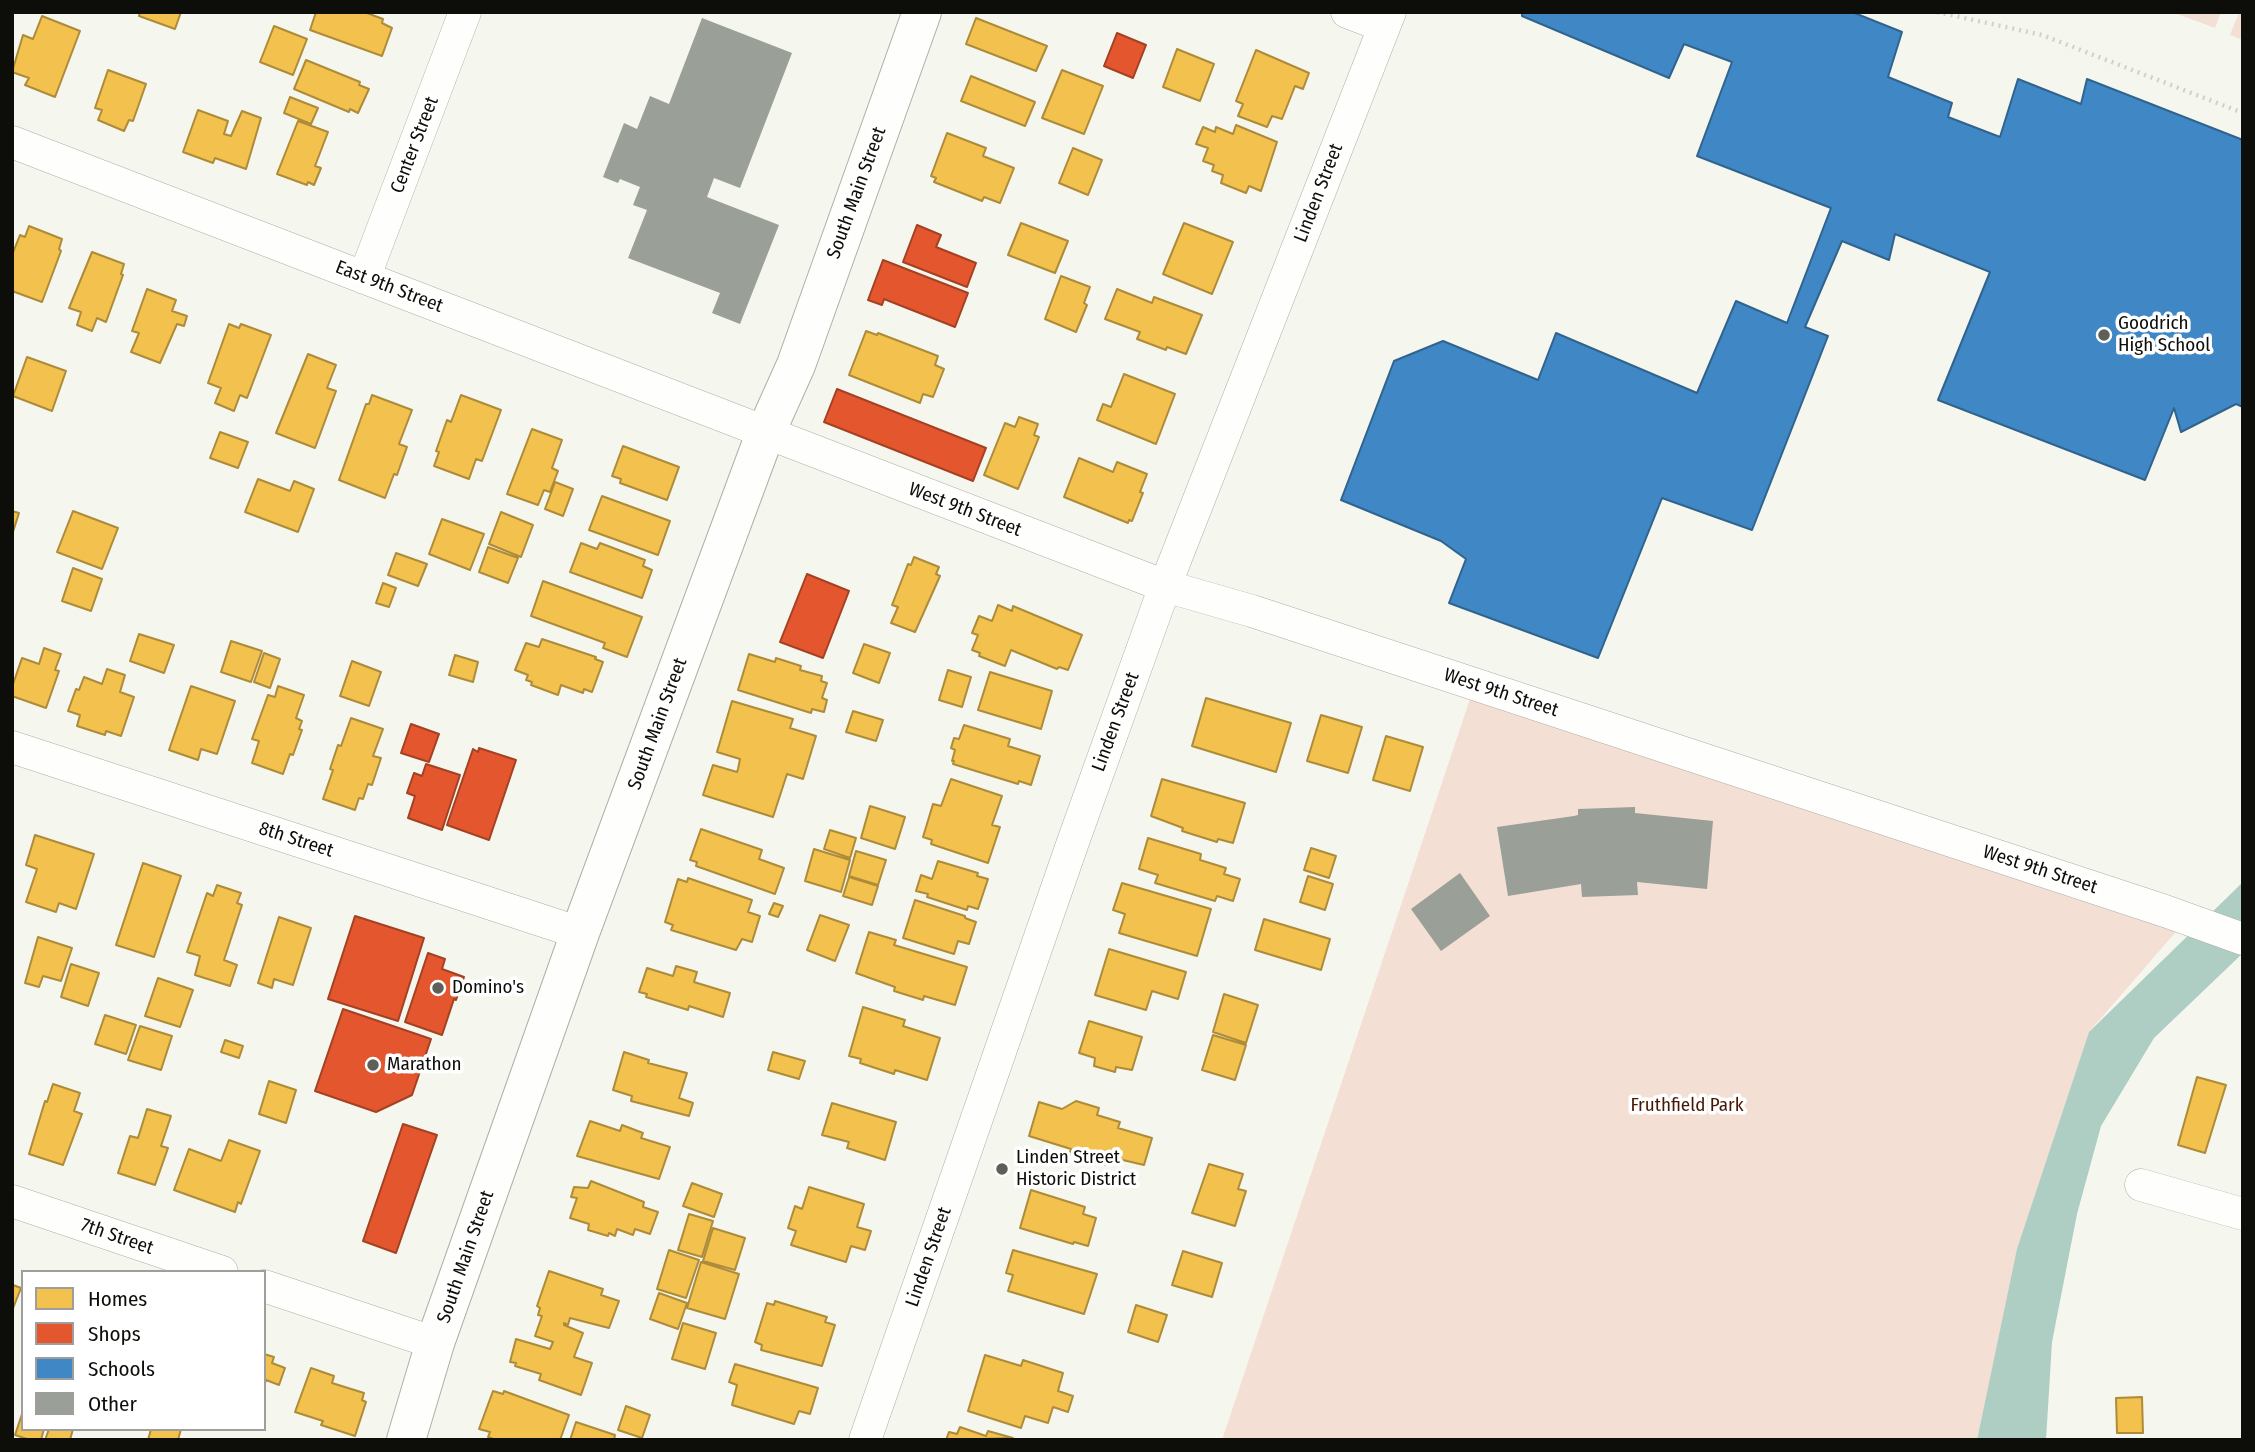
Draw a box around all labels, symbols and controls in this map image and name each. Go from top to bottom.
street label: Center Street [386,93,444,197]
street label: South Main Street [823,124,891,262]
street label: Linden Street [1290,140,1348,246]
street label: East 9th Street [332,256,446,318]
place label: Goodrich High School [2118,313,2210,357]
marker: Goodrich High School [2096,327,2112,343]
street label: West 9th Street [905,478,1025,542]
street label: South Main Street [624,655,692,793]
street label: West 9th Street [1441,664,1561,722]
street label: Linden Street [1088,669,1144,775]
street label: 8th Street [256,817,336,863]
street label: West 9th Street [1980,841,2100,899]
place label: Domino's [452,977,524,999]
marker: Domino's [430,980,446,996]
place label: Marathon [387,1054,461,1076]
marker: Marathon [365,1057,381,1073]
park label: Fruthfield Park [1630,1095,1744,1117]
place label: Linden Street Historic District [1016,1147,1136,1191]
marker: Linden Street Historic District [994,1161,1010,1177]
street label: South Main Street [433,1188,499,1326]
street label: Linden Street [901,1204,957,1310]
street label: 7th Street [78,1214,156,1260]
legend [21,1270,266,1431]
text: Homes [88,1286,147,1312]
text: Shops [88,1321,141,1347]
text: Schools [88,1356,155,1382]
text: Other [88,1391,137,1417]

